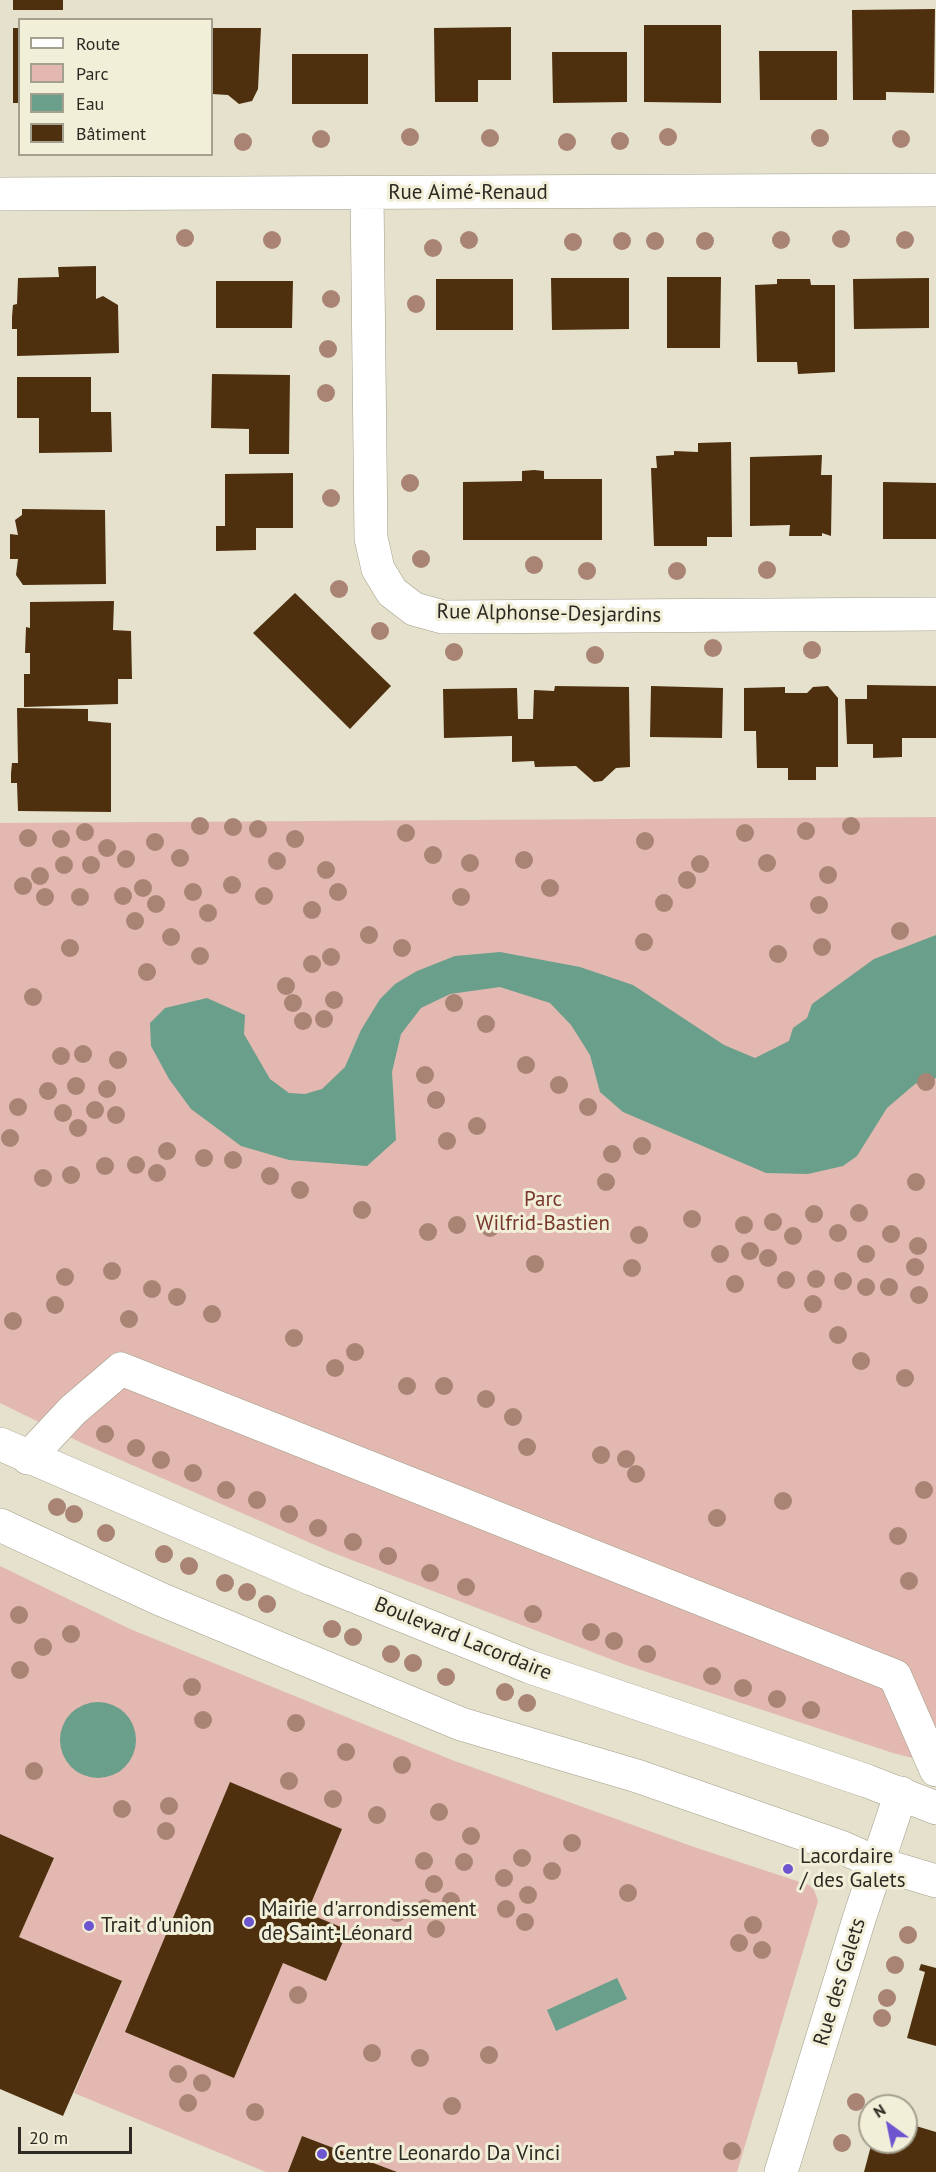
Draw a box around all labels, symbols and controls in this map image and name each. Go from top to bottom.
legend [18,18,213,156]
text: Route [76,32,120,55]
text: Parc [76,62,109,85]
text: Eau [76,92,104,115]
text: Bâtiment [76,122,146,145]
street label: Rue Aimé-Renaud [388,180,548,206]
street label: Rue Alphonse-Desjardins [436,599,662,629]
park label: Parc Wilfrid-Bastien [476,1187,610,1237]
street label: Boulevard Lacordaire [371,1592,555,1686]
place label: Lacordaire / des Galets [800,1844,905,1894]
marker: Lacordaire / des Galets [781,1862,795,1876]
place label: Mairie d'arrondissement de Saint-Léonard [261,1897,476,1947]
place label: Trait d'union [101,1913,212,1939]
marker: Mairie d'arrondissement de Saint-Léonard [242,1915,256,1929]
street label: Rue des Galets [809,1915,871,2049]
marker: Trait d'union [82,1919,96,1933]
north arrow [858,2094,918,2154]
text: N [869,2099,889,2122]
scale bar [21,2115,135,2153]
text: 20 m [29,2126,68,2149]
place label: Centre Leonardo Da Vinci [334,2141,560,2167]
marker: Centre Leonardo Da Vinci [315,2147,329,2161]

